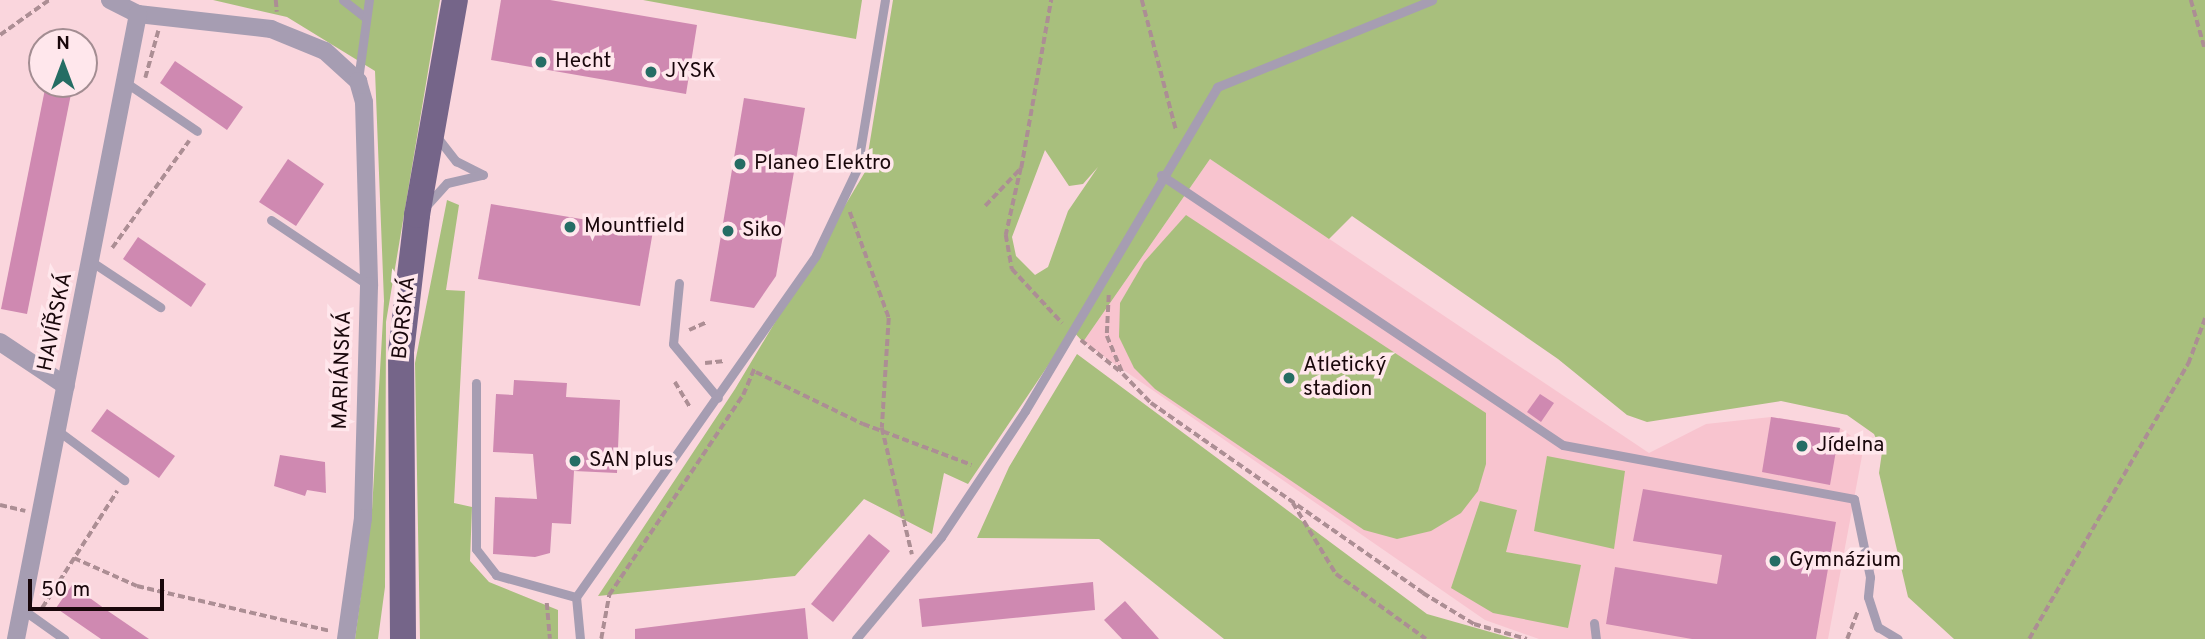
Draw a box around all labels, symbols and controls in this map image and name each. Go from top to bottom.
north arrow [28,28,98,98]
text: N [56,32,70,56]
place label: Hecht [555,49,611,75]
marker: Hecht [533,54,549,70]
place label: JYSK [665,59,716,85]
marker: JYSK [643,64,659,80]
place label: Planeo Elektro [754,151,891,177]
marker: Planeo Elektro [732,156,748,172]
place label: Mountfield [584,214,685,240]
place label: Siko [742,218,782,244]
marker: Mountfield [562,219,578,235]
marker: Siko [720,223,736,239]
street label: HAVÍŘSKÁ [33,270,79,374]
street label: BORSKÁ [388,275,422,361]
street label: MARIÁNSKÁ [328,310,358,430]
place label: Atletický stadion [1303,353,1386,403]
marker: Atletický stadion [1281,370,1297,386]
place label: Jídelna [1816,433,1884,459]
marker: Jídelna [1794,438,1810,454]
place label: SAN plus [589,448,674,474]
marker: SAN plus [567,453,583,469]
place label: Gymnázium [1789,548,1901,574]
marker: Gymnázium [1767,553,1783,569]
scale bar [32,566,168,610]
text: 50 m [41,577,90,604]

